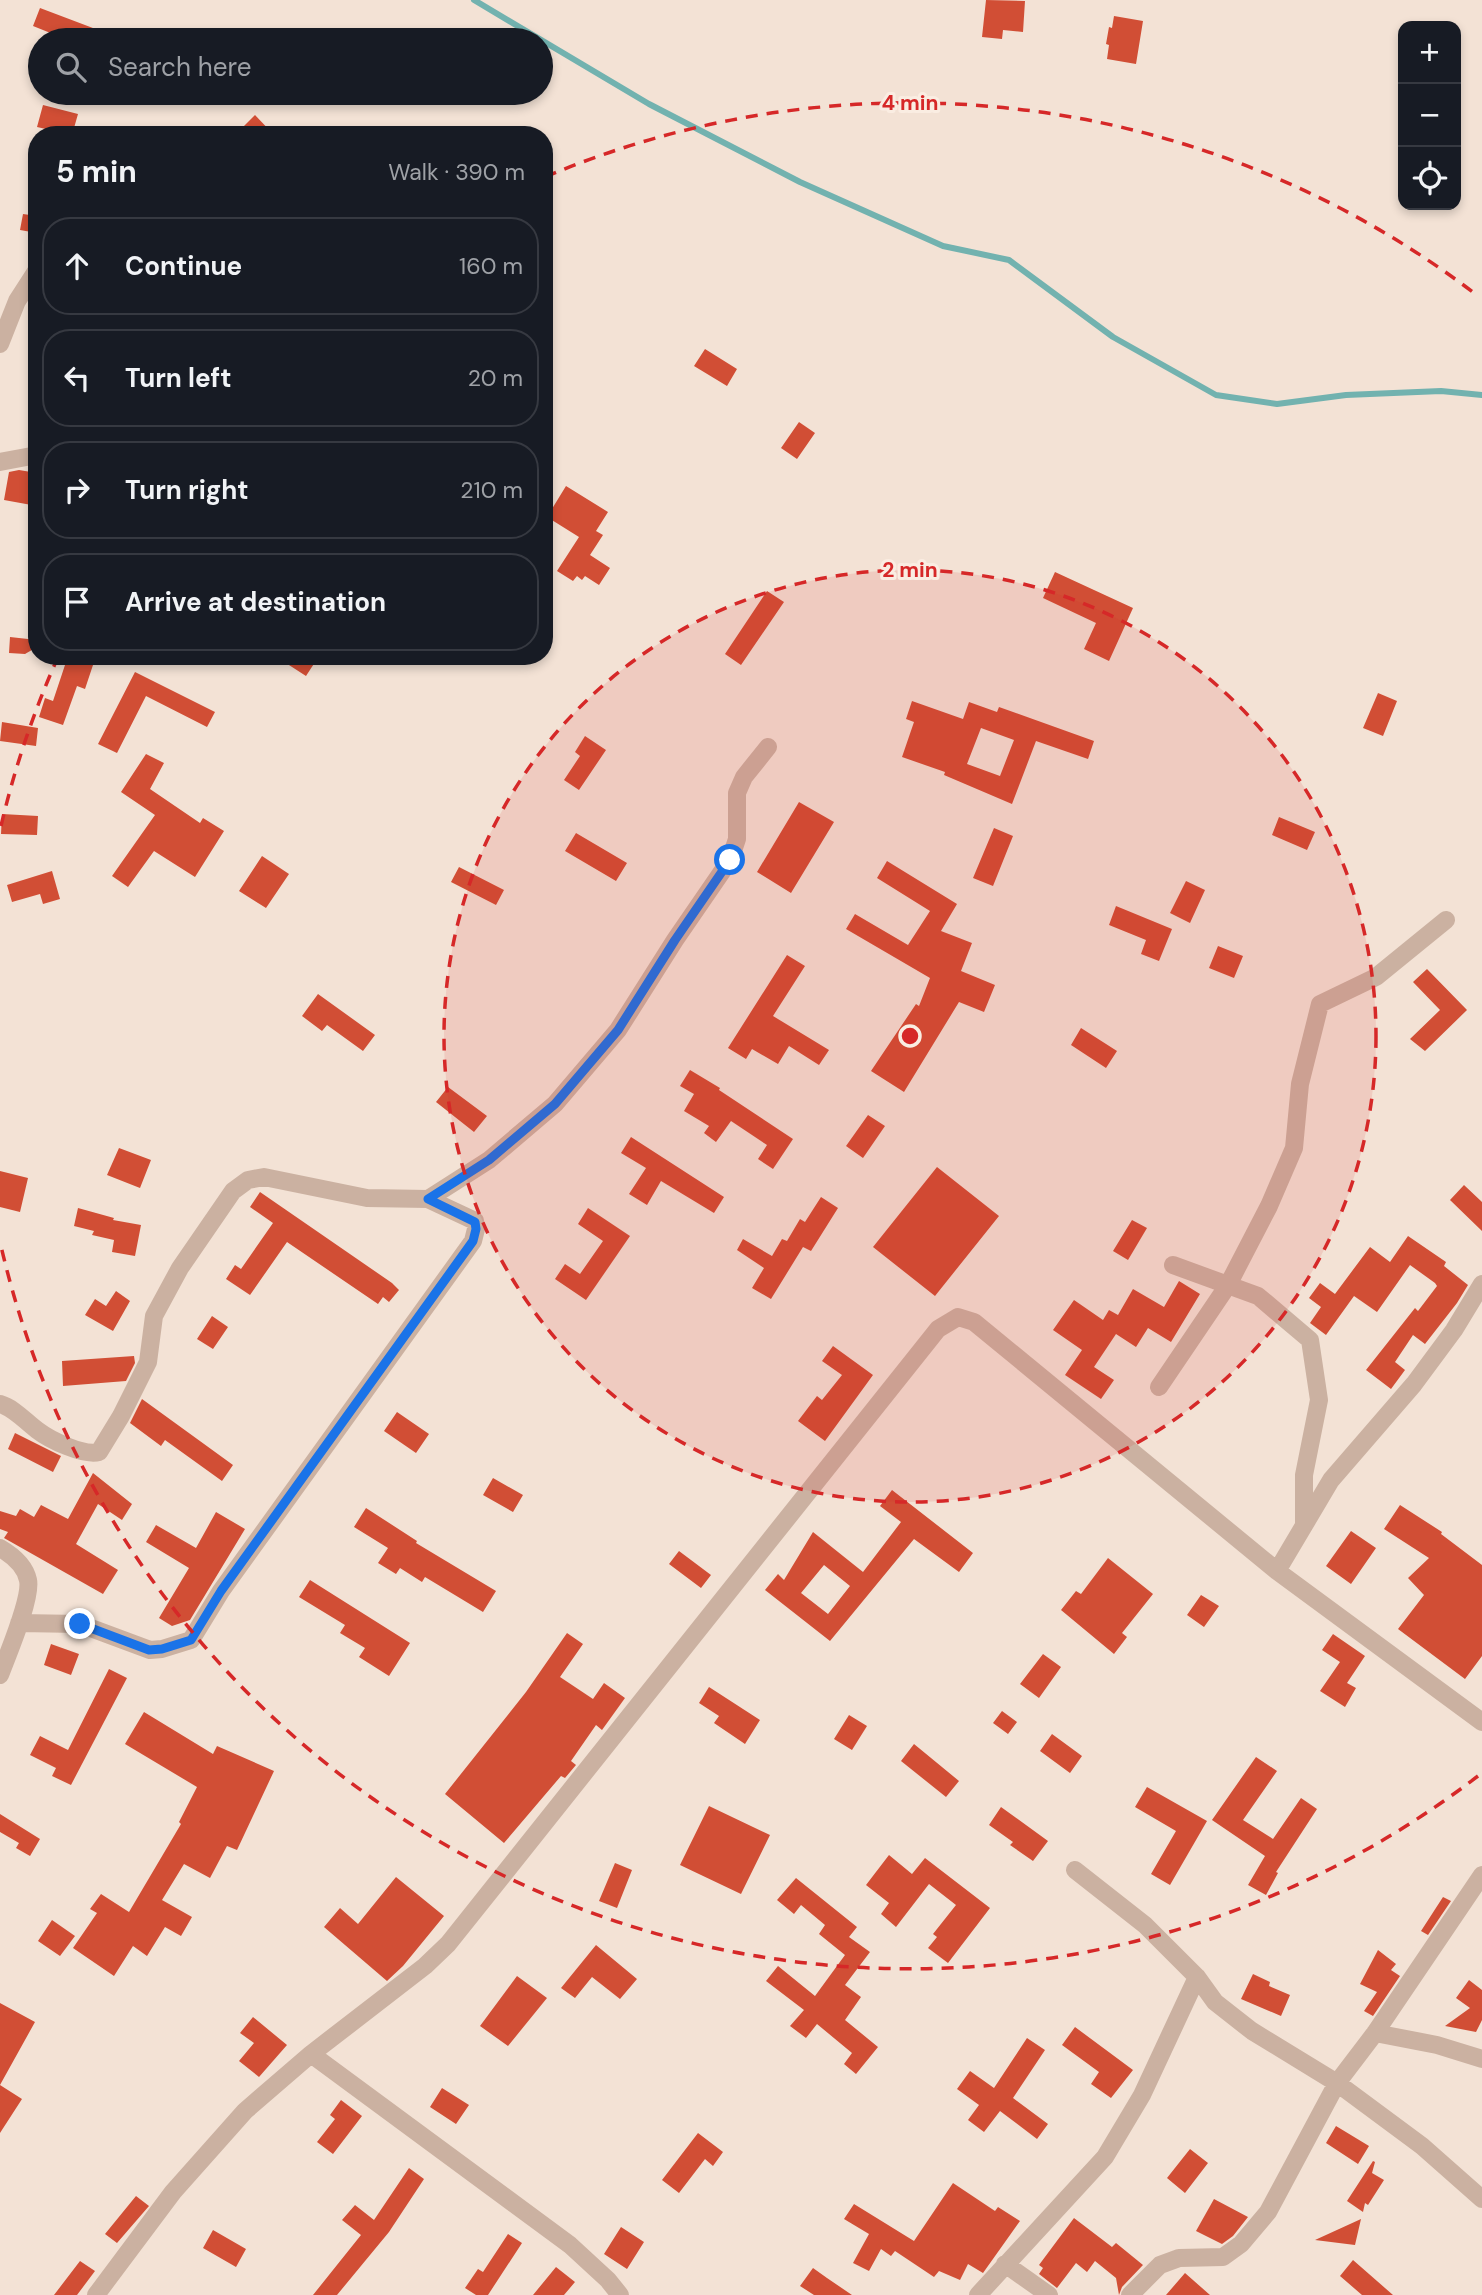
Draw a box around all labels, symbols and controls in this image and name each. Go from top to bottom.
map controls [1398,21,1461,210]
button: + [1398,21,1461,84]
search box [28,28,553,105]
icon: search [52,48,90,86]
text: Search here [108,50,251,84]
button: − [1398,84,1461,147]
text: 4 min [881,89,939,117]
button: locate [1398,147,1461,210]
text: 5 min [56,152,137,191]
text: Walk · 390 m [388,157,525,187]
icon: ahead [58,247,96,285]
text: Continue [125,249,242,283]
text: 160 m [459,251,523,281]
icon: left [58,359,96,397]
text: Turn left [125,361,232,395]
text: 20 m [468,363,523,393]
icon: right [58,471,96,509]
text: Turn right [125,473,249,507]
text: 210 m [460,475,523,505]
text: 2 min [882,556,938,584]
icon: arrive [58,583,96,621]
text: Arrive at destination [125,585,386,619]
route start [714,844,745,875]
centre of rings [898,1024,922,1048]
route end [64,1608,95,1639]

